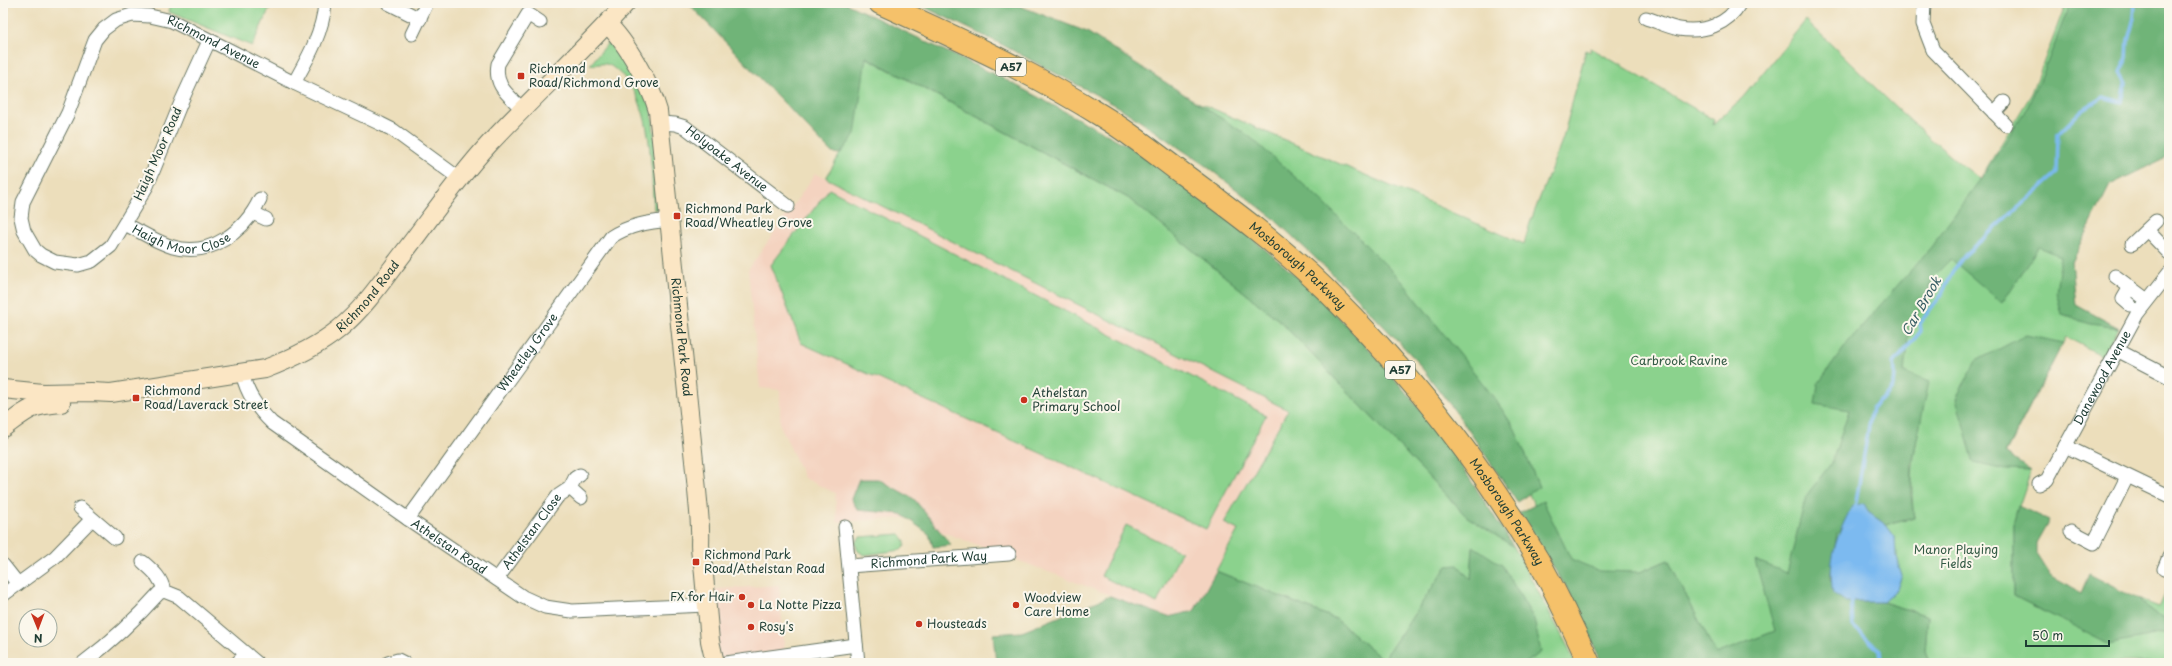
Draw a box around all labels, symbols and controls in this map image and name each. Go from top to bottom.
street label: Richmond Avenue [166,10,264,72]
road number: A57 [996,58,1026,76]
place label: Richmond Road/Richmond Grove [529,59,659,91]
marker: Richmond Road/Richmond Grove [516,71,526,81]
street label: Haigh Moor Road [128,104,186,203]
street label: Holyoake Avenue [682,121,773,196]
place label: Richmond Park Road/Wheatley Grove [685,199,812,231]
marker: Richmond Park Road/Wheatley Grove [672,211,682,221]
street label: Mosborough Parkway [1246,217,1351,313]
street label: Haigh Moor Close [129,219,234,258]
street label: Richmond Road [331,256,403,336]
water label: Car Brook [1896,272,1945,339]
street label: Richmond Park Road [667,277,697,397]
street label: Wheatley Grove [492,309,561,395]
street label: Danewood Avenue [2068,326,2135,428]
park label: Carbrook Ravine [1630,351,1728,369]
road number: A57 [1385,361,1415,379]
place label: Richmond Road/Laverack Street [144,381,268,413]
place label: Athelstan Primary School [1032,383,1120,415]
marker: Richmond Road/Laverack Street [131,393,141,403]
marker: Athelstan Primary School [1019,395,1029,405]
street label: Mosborough Parkway [1466,454,1549,568]
street label: Athelstan Close [497,489,565,573]
street label: Athelstan Road [408,514,491,578]
park label: Manor Playing Fields [1914,540,1998,572]
place label: Richmond Park Road/Athelstan Road [704,545,825,577]
street label: Richmond Park Way [870,546,988,572]
marker: Richmond Park Road/Athelstan Road [691,557,701,567]
place label: FX for Hair [670,587,735,605]
place label: Woodview Care Home [1024,588,1089,620]
marker: FX for Hair [737,592,747,602]
place label: La Notte Pizza [759,595,842,613]
marker: La Notte Pizza [746,600,756,610]
marker: Woodview Care Home [1011,600,1021,610]
north arrow [18,608,58,648]
place label: Housteads [927,614,987,632]
place label: Rosy's [759,617,794,635]
marker: Housteads [914,619,924,629]
marker: Rosy's [746,622,756,632]
scale bar [2026,622,2109,648]
text: 50 m [2032,626,2063,644]
text: N [33,630,43,647]

